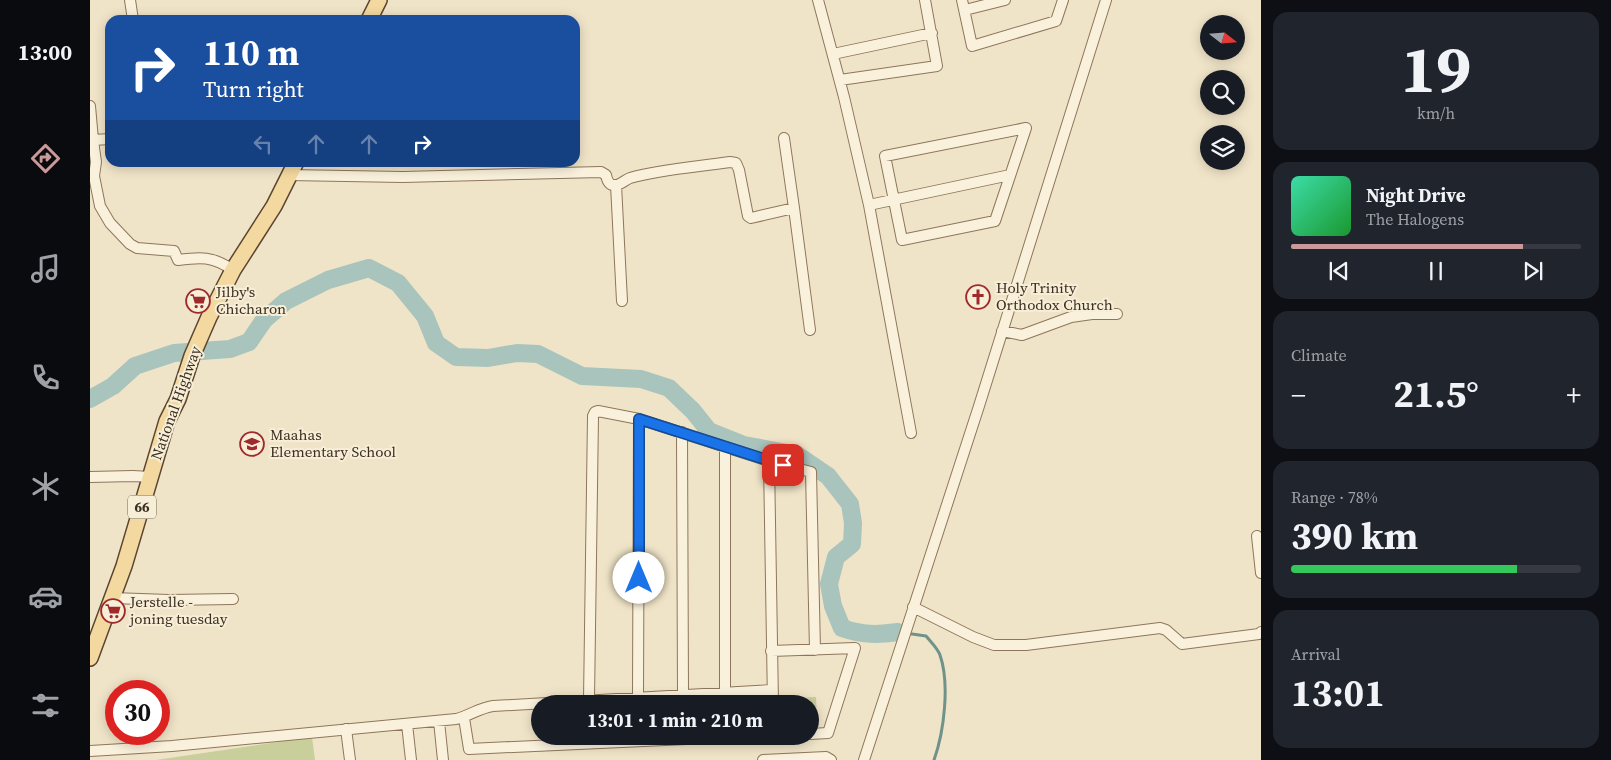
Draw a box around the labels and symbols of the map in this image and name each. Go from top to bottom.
north arrow [1200,15,1245,60]
place label: Holy Trinity Orthodox Church [996,277,1113,315]
place label: Jilby's Chicharon [215,281,286,319]
church icon: Holy Trinity Orthodox Church [965,284,991,310]
supermarket icon: Jilby's Chicharon [185,288,211,314]
street label: National Highway [145,343,206,463]
place label: Maahas Elementary School [270,424,397,462]
school or university icon: Maahas Elementary School [239,431,265,457]
pin [762,444,804,486]
road number: 66 [128,496,156,518]
position arrow [612,551,664,603]
place label: Jerstelle - joning tuesday [128,591,228,629]
supermarket icon: Jerstelle - joning tuesday [100,598,126,624]
speed limit sign: 30 [105,680,170,745]

